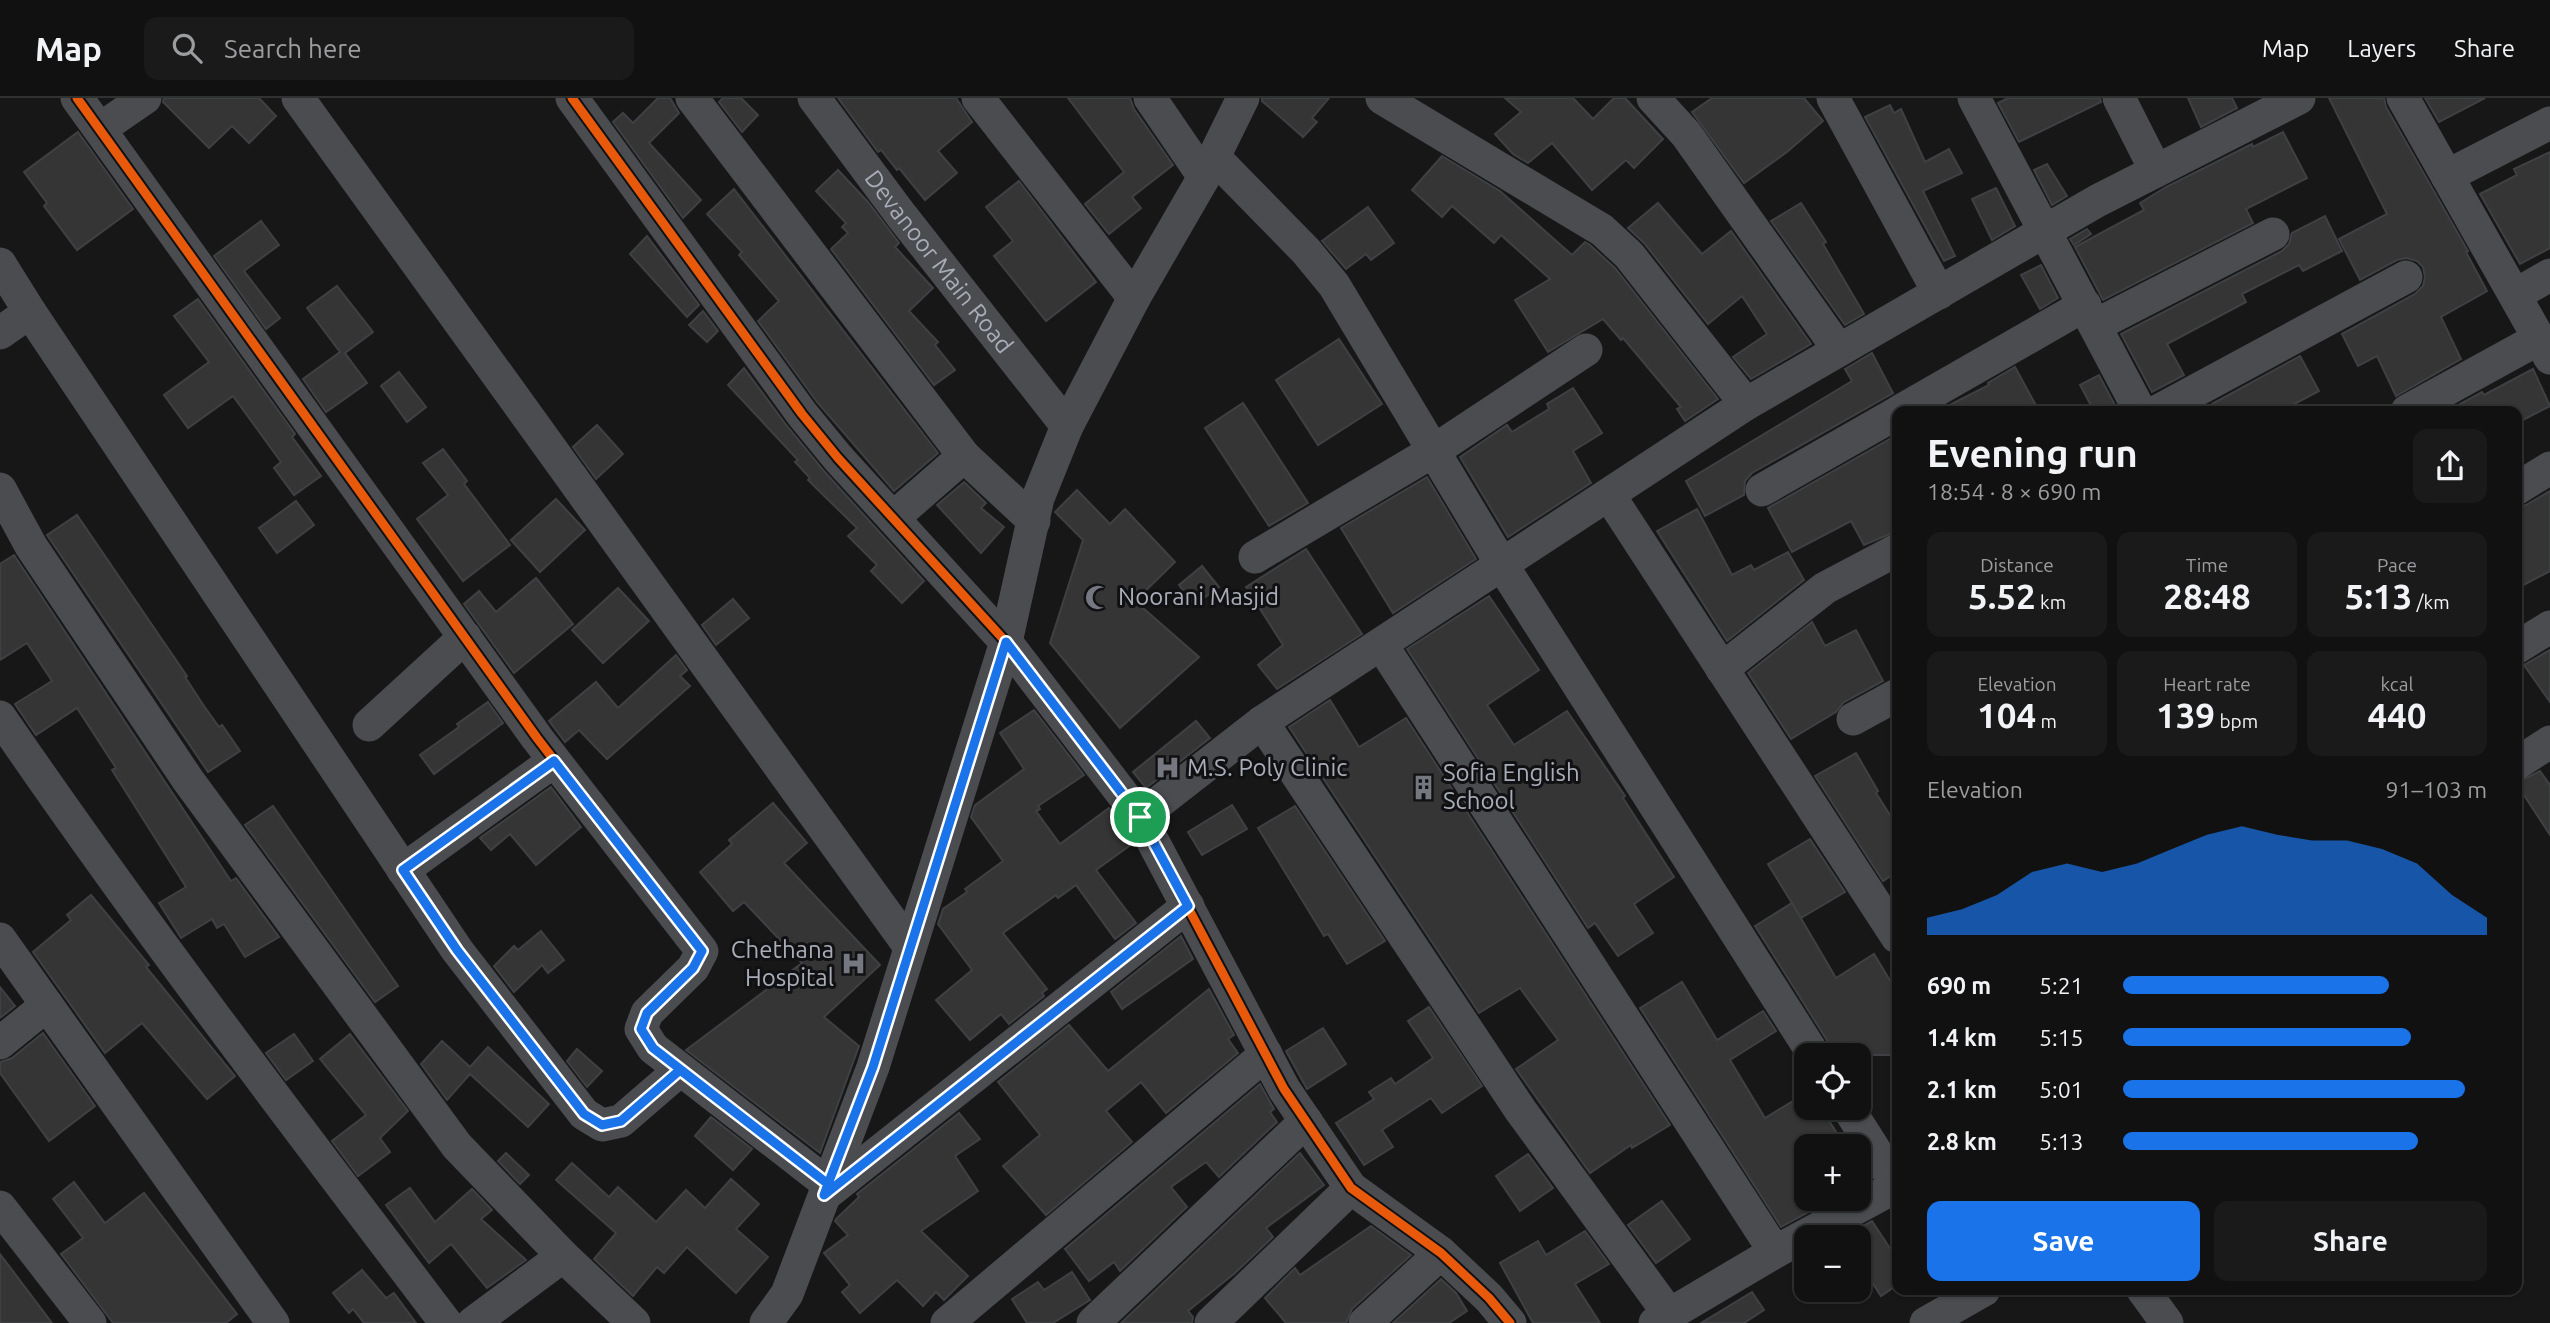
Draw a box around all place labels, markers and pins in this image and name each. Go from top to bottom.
mosque icon: Noorani Masjid [1084,583,1112,611]
place label: Noorani Masjid [1118,583,1279,610]
hospital icon: M.S. Poly Clinic [1153,754,1181,782]
place label: M.S. Poly Clinic [1187,754,1347,781]
place label: Sofia English School [1443,759,1580,814]
building icon: Sofia English School [1409,773,1437,801]
pin [1110,787,1170,847]
place label: Chethana Hospital [731,936,834,991]
hospital icon: Chethana Hospital [840,950,868,978]

